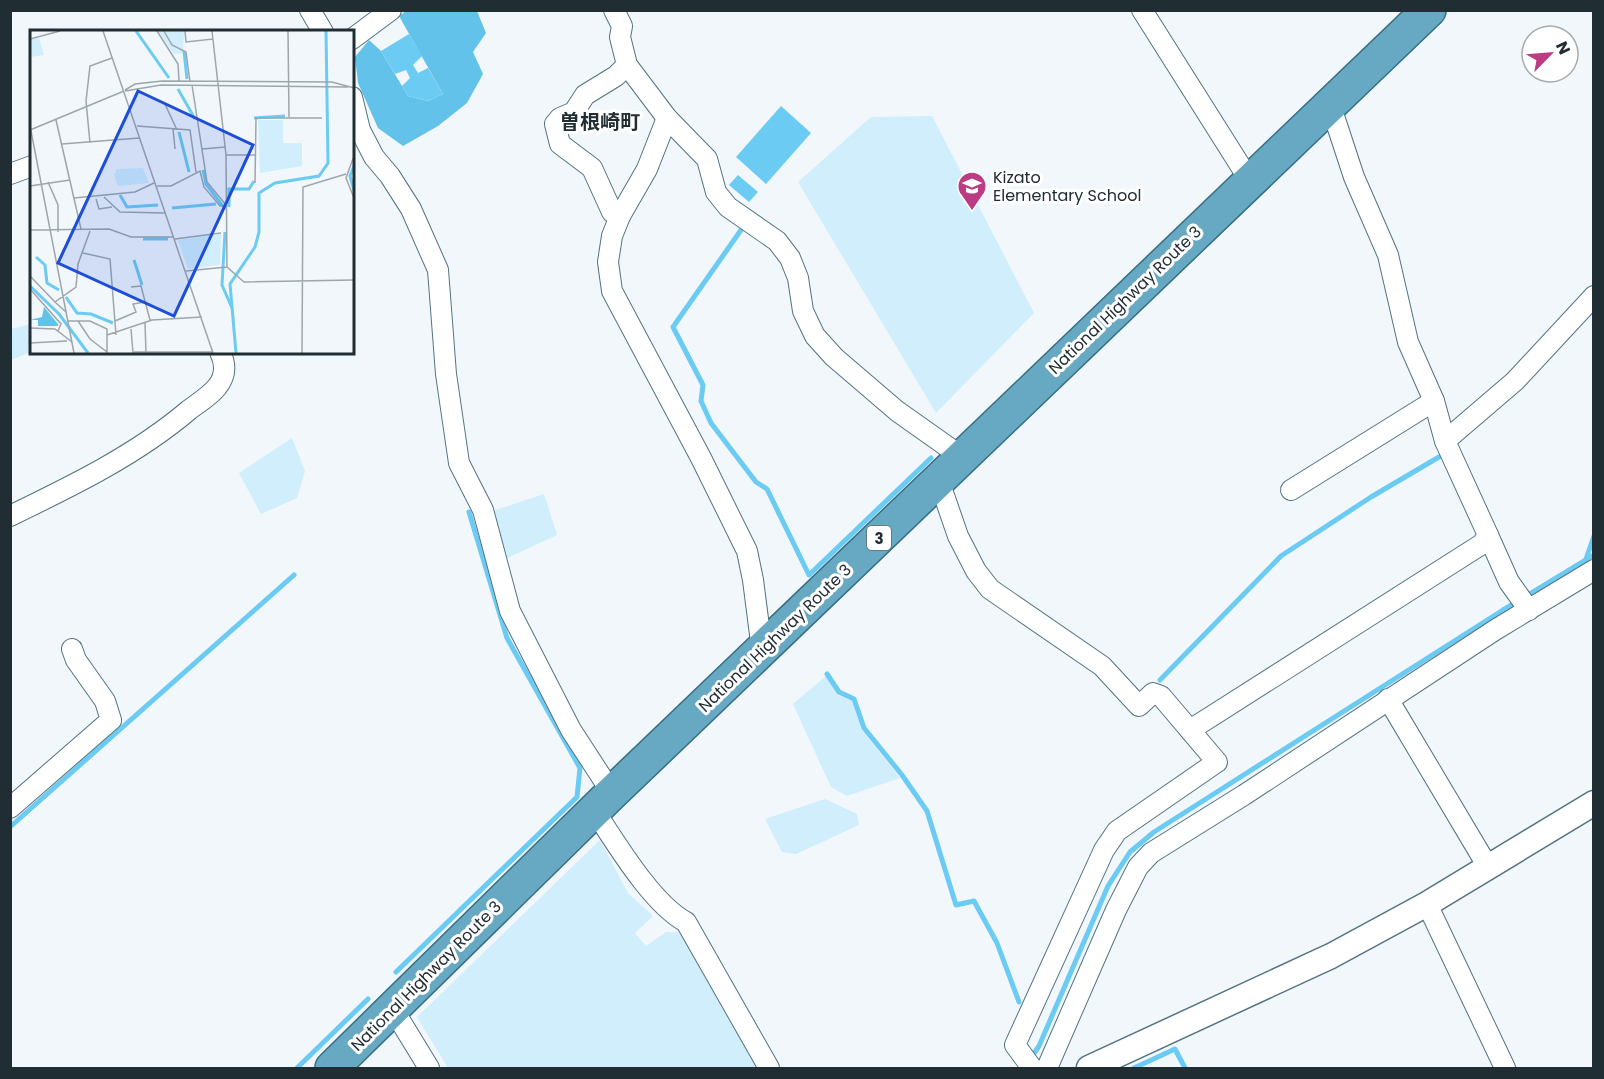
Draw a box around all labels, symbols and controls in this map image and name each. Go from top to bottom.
north arrow [1520,24,1580,84]
inset map [30,30,354,354]
text: N [1550,38,1576,58]
district label: 曽根崎町 [560,108,640,136]
place label: Kizato Elementary School [993,166,1141,207]
school or university icon: Kizato Elementary School [956,170,988,212]
street label: National Highway Route 3 [1044,221,1206,379]
road number: 3 [867,526,891,550]
street label: National Highway Route 3 [694,559,856,717]
street label: National Highway Route 3 [346,896,506,1056]

